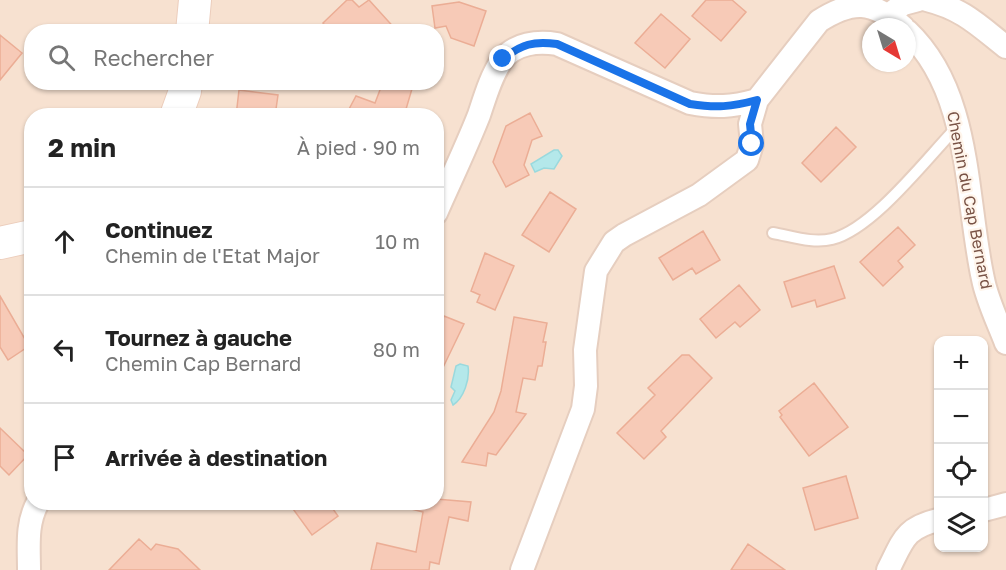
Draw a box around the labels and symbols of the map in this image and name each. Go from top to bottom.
north arrow [862,18,916,72]
route end [489,45,515,71]
street label: Chemin du Cap Bernard [943,109,997,291]
route start [738,130,764,156]

